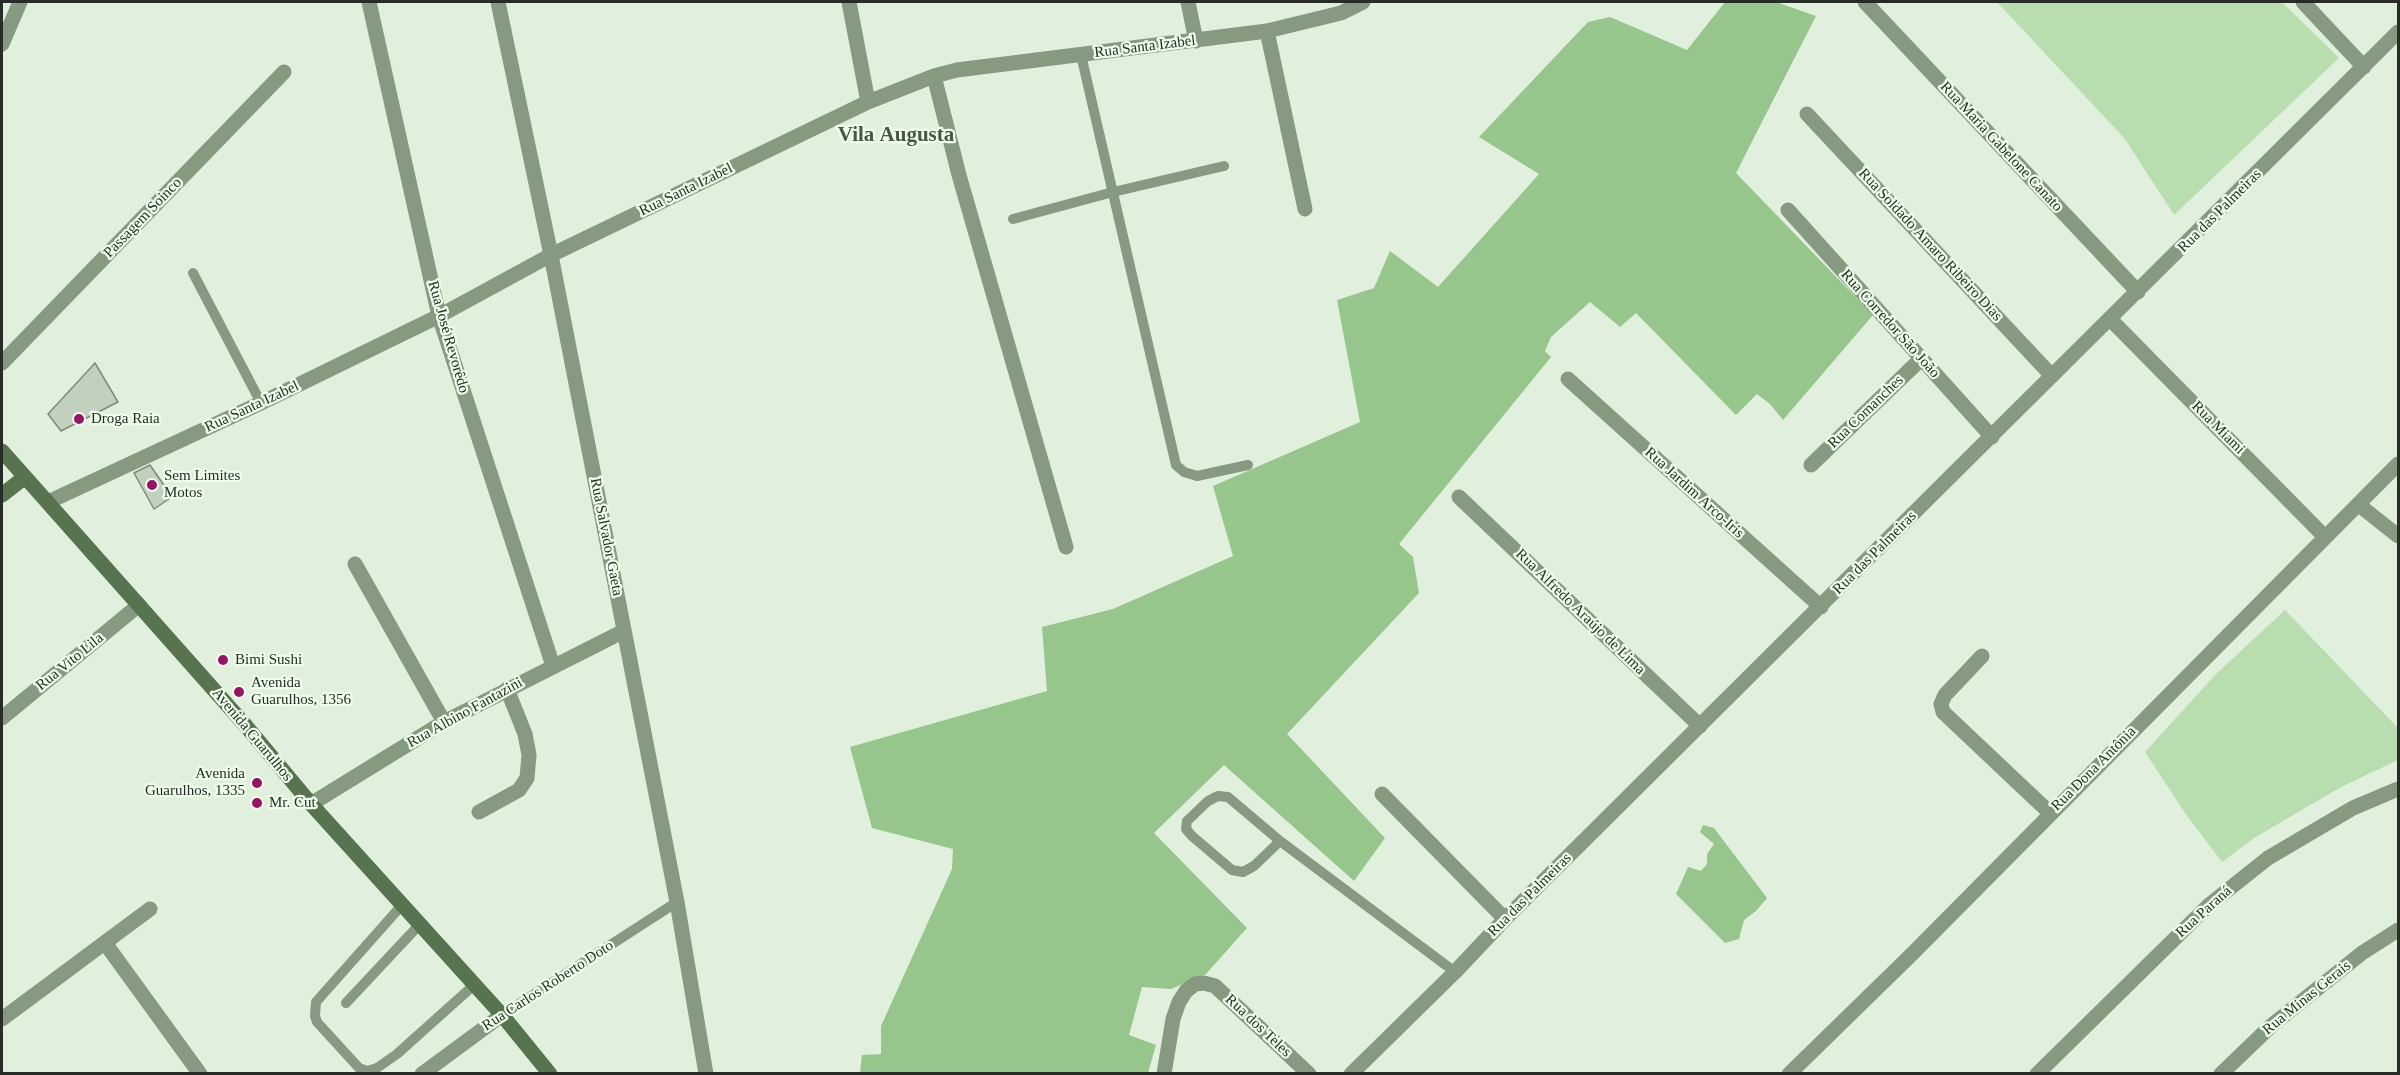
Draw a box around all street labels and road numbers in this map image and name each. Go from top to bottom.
street label: Rua Santa Izabel [1093,32,1197,62]
street label: Rua Maria Gabelone Canato [1936,78,2066,216]
street label: Rua Santa Izabel [636,160,736,220]
street label: Rua Soldado Amaro Ribeiro Dias [1854,165,2006,325]
street label: Rua das Palmeiras [2174,165,2266,257]
street label: Passagem Soinco [100,174,186,262]
street label: Rua Corredor São João [1837,266,1943,382]
street label: Rua José Revorêdo [423,279,473,395]
street label: Rua Comanches [1825,372,1907,452]
street label: Rua Santa Izabel [202,377,302,437]
street label: Rua Miami [2188,398,2248,458]
street label: Rua Jardim Arco-Iris [1641,444,1747,542]
street label: Rua Salvador Gaeta [586,476,626,598]
street label: Rua das Palmeiras [1829,507,1921,599]
street label: Rua Alfredo Araújo de Lima [1511,545,1649,679]
street label: Rua Vito Lila [33,629,107,695]
street label: Rua Albino Fantazini [404,674,526,752]
street label: Avenida Guarulhos [208,685,296,785]
street label: Rua Dona Antônia [2048,723,2140,815]
street label: Rua das Palmeiras [1484,849,1576,941]
street label: Rua Paraná [2172,882,2236,942]
street label: Rua Carlos Roberto Doto [479,937,617,1035]
street label: Rua Minas Gerais [2259,957,2355,1039]
street label: Rua dos Teles [1221,991,1295,1061]

